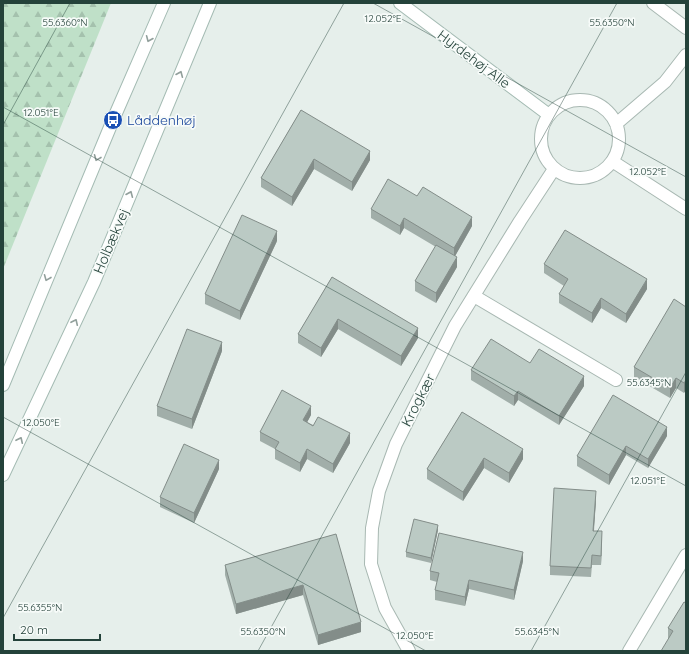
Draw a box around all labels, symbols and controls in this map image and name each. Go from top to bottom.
text: 12.052°E [365,12,402,25]
text: 55.6360°N [42,16,88,29]
text: 55.6350°N [589,16,635,29]
street label: Hyrdehøj Alle [434,26,514,92]
one-way arrow [145,35,153,42]
one-way arrow [175,70,183,78]
text: 12.051°E [23,106,59,119]
bus stop icon: Låddenhøj [102,109,124,131]
place label: Låddenhøj [127,111,196,129]
one-way arrow [94,154,102,162]
text: 12.052°E [630,165,667,178]
one-way arrow [125,190,133,198]
street label: Holbækvej [89,206,133,276]
one-way arrow [44,275,52,282]
one-way arrow [70,319,78,326]
street label: Krogkær [397,370,439,430]
text: 55.6345°N [627,376,671,389]
text: 12.050°E [22,416,60,429]
one-way arrow [15,437,23,444]
text: 12.051°E [630,474,666,487]
text: 55.6355°N [18,601,62,614]
scale bar [14,616,100,642]
text: 20 m [20,622,48,637]
text: 55.6350°N [240,625,286,638]
text: 55.6345°N [515,625,559,638]
text: 12.050°E [396,629,434,642]

